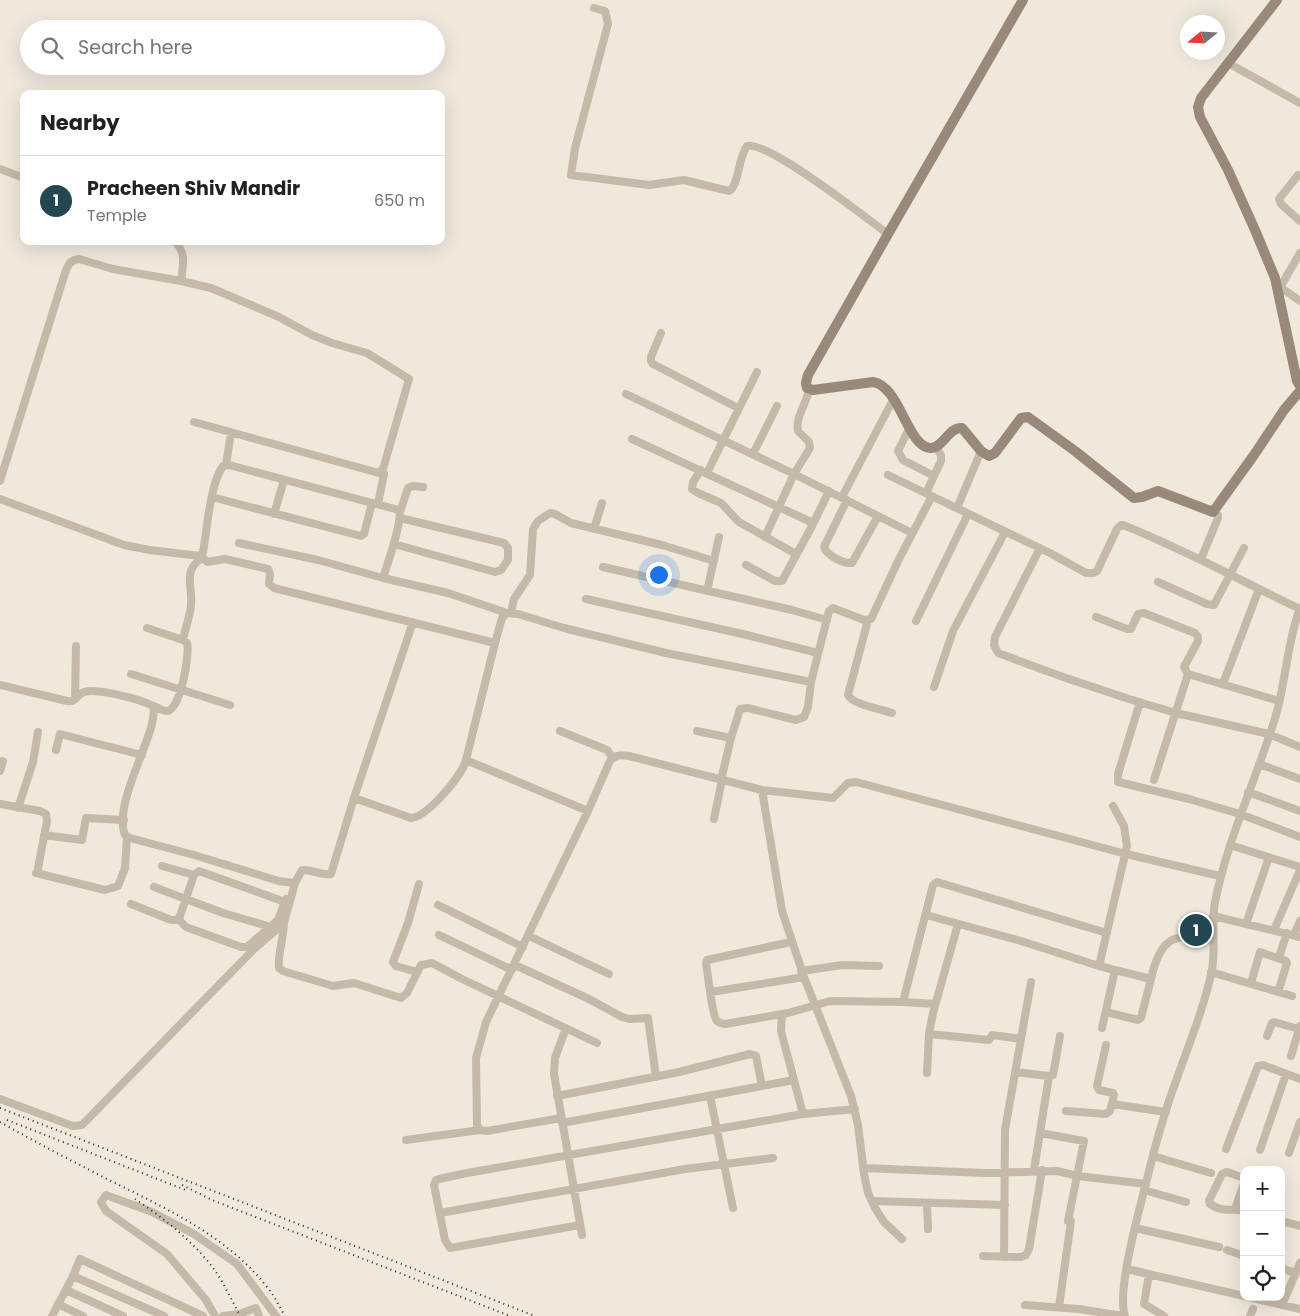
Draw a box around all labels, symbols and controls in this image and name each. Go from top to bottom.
north arrow [1180,15,1225,60]
search box [20,20,445,75]
icon: search [38,34,66,62]
text: Search here [78,34,192,61]
text: Nearby [40,108,120,137]
text: Pracheen Shiv Mandir [87,175,300,202]
text: 1 [53,189,59,212]
text: 650 m [374,189,425,212]
text: Temple [87,204,147,227]
your location [646,562,672,588]
pin: 1 [1180,911,1212,949]
map controls [1240,1166,1285,1301]
button: + [1240,1166,1285,1211]
button: − [1240,1211,1285,1256]
button: locate [1240,1256,1285,1301]

